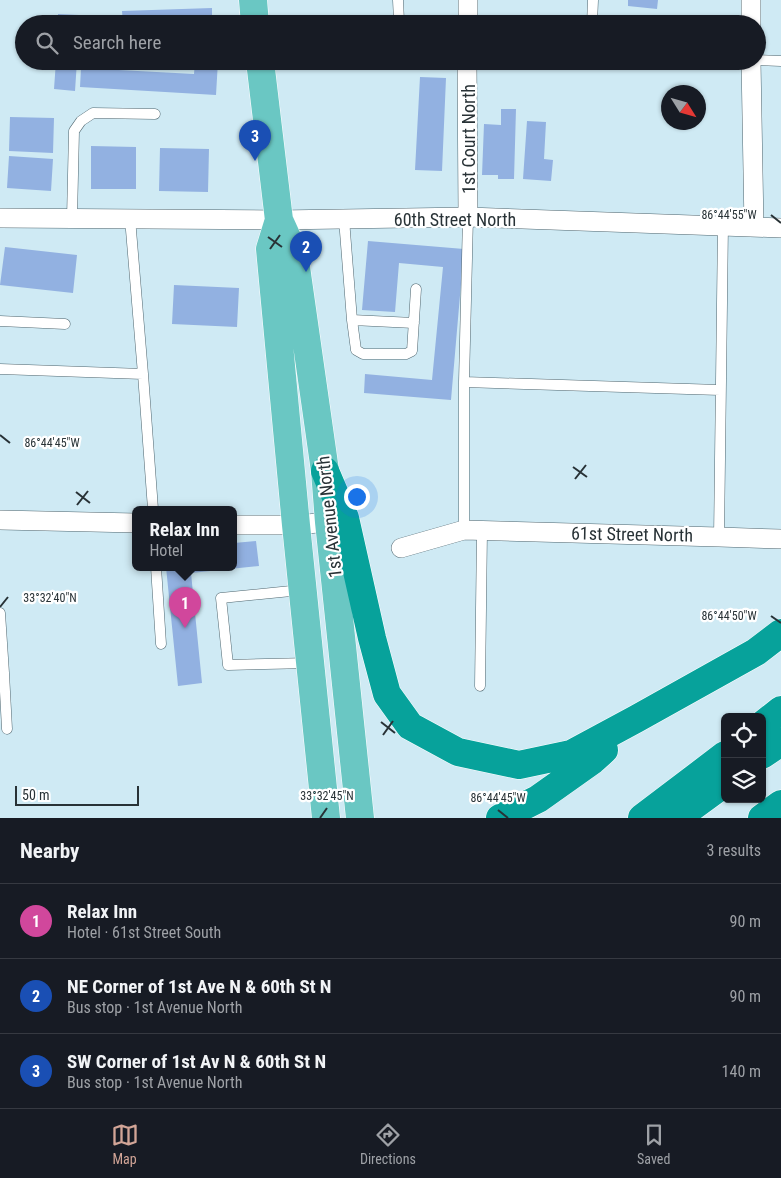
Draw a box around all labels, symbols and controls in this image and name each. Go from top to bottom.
search box [15,15,766,70]
icon: search [33,29,61,57]
text: Search here [73,31,161,54]
street label: 1st Court North [458,84,479,194]
north arrow [661,85,706,130]
pin: 3 [239,120,271,161]
text: 86°44'55"W [701,208,757,222]
street label: 60th Street North [394,209,516,230]
pin: 2 [290,231,322,272]
text: 86°44'45"W [24,436,80,450]
street label: 1st Avenue North [312,455,346,579]
your location [344,484,370,510]
popup [132,506,237,571]
text: Relax Inn [149,518,220,541]
street label: 61st Street North [571,522,693,546]
text: Hotel [149,541,183,560]
pin: 1 [169,587,201,628]
text: 33°32'40"N [23,591,77,605]
text: 86°44'50"W [701,609,757,623]
map controls [721,713,766,803]
button: locate [721,713,766,758]
button: layers [721,758,766,803]
scale bar [15,783,139,806]
text: 50 m [22,787,50,803]
text: 33°32'45"N [300,789,354,803]
text: 86°44'45"W [470,791,526,805]
text: Nearby [20,839,79,863]
text: 3 results [706,841,761,860]
text: Relax Inn [67,900,137,923]
text: 1 [32,912,40,931]
text: 90 m [729,912,761,931]
text: Hotel · 61st Street South [67,923,221,942]
text: NE Corner of 1st Ave N & 60th St N [67,975,332,998]
text: 2 [32,987,40,1006]
text: 90 m [729,987,761,1006]
text: Bus stop · 1st Avenue North [67,998,242,1017]
text: SW Corner of 1st Av N & 60th St N [67,1050,326,1073]
text: 3 [32,1062,40,1081]
text: 140 m [722,1062,761,1081]
text: Bus stop · 1st Avenue North [67,1073,242,1092]
tab: Map [111,1121,139,1167]
tab: Directions [360,1121,416,1167]
tab: Saved [637,1121,670,1167]

